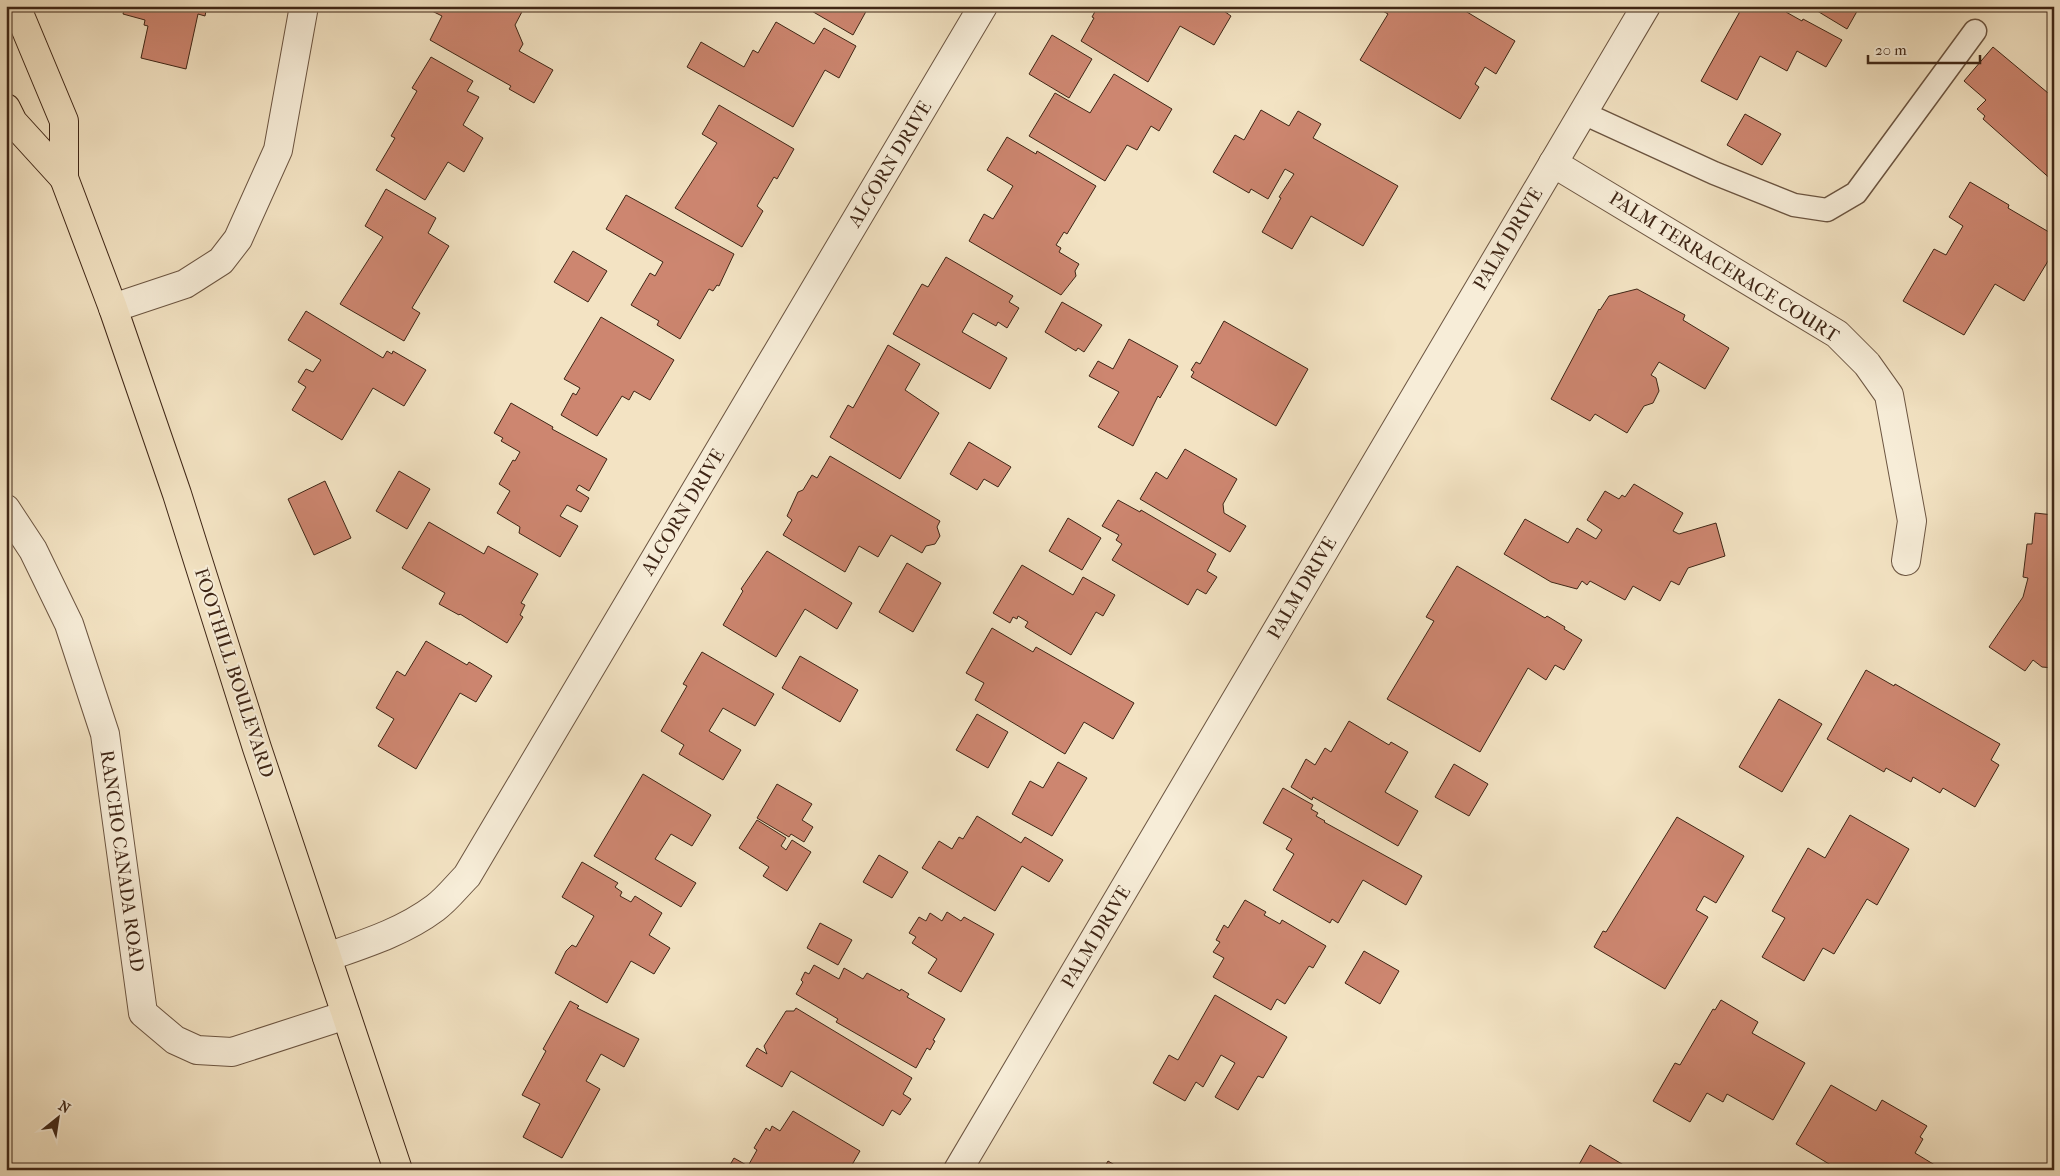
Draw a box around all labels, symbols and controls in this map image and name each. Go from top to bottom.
scale bar [1868,32,1980,64]
text: 20 m [1875,41,1907,59]
street label: ALCORN DRIVE [843,97,937,232]
street label: PALM DRIVE [1469,184,1547,294]
street label: PALM TERRACERACE COURT [1605,187,1843,347]
street label: ALCORN DRIVE [636,445,730,580]
street label: PALM DRIVE [1263,533,1341,643]
street label: FOOTHILL BOULEVARD [190,565,278,781]
street label: RANCHO CANADA ROAD [96,749,148,973]
street label: PALM DRIVE [1057,882,1135,992]
north arrow [32,1094,82,1144]
text: N [55,1097,73,1117]

